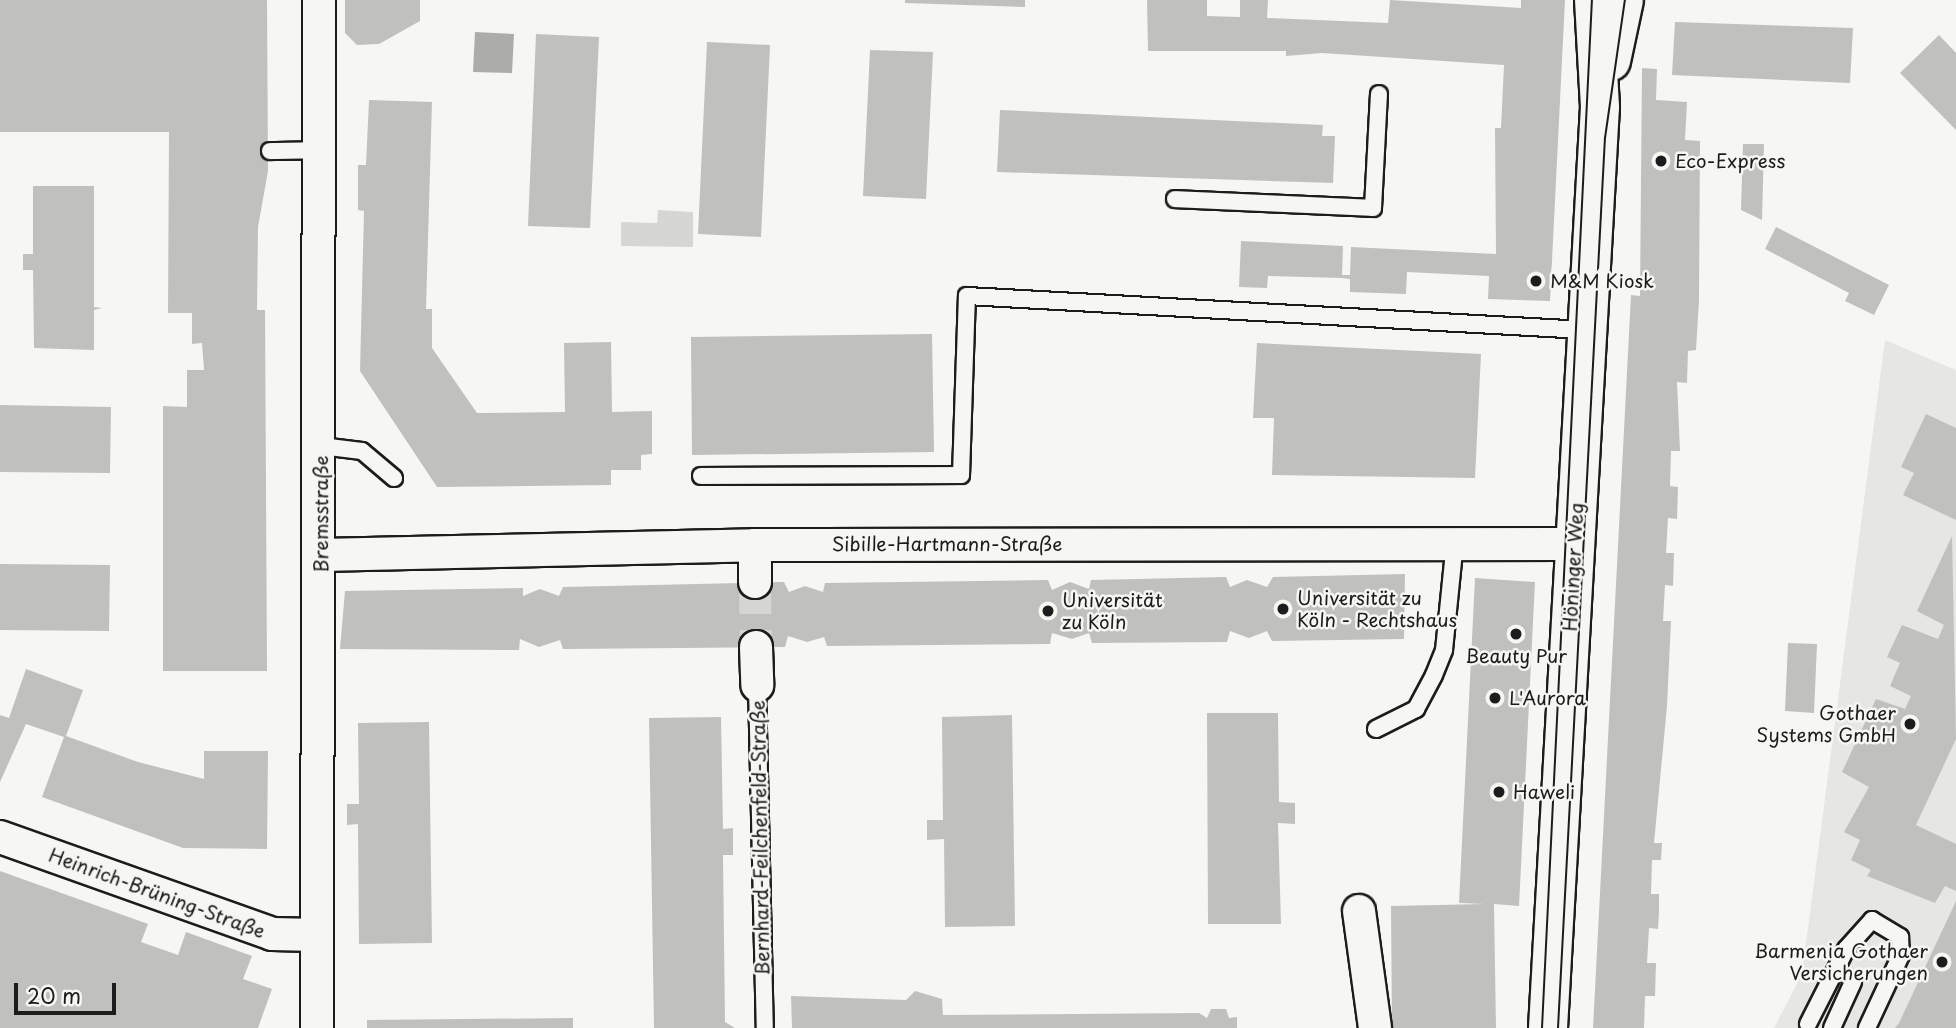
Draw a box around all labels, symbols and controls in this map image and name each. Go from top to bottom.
place label: Eco-Express [1675,150,1785,172]
marker: Eco-Express [1653,153,1669,169]
place label: M&M Kiosk [1550,270,1655,292]
marker: M&M Kiosk [1528,273,1544,289]
street label: Bremsstraße [310,455,332,573]
street label: Höninger Weg [1558,501,1588,633]
street label: Sibille-Hartmann-Straße [832,533,1062,555]
place label: Universität zu Köln - Rechtshaus [1297,587,1458,631]
place label: Universität zu Köln [1062,589,1163,633]
marker: Universität zu Köln - Rechtshaus [1275,601,1291,617]
marker: Universität zu Köln [1040,603,1056,619]
marker: Beauty Pur [1508,626,1524,642]
place label: Beauty Pur [1464,645,1568,667]
place label: L'Aurora [1509,687,1586,709]
marker: L'Aurora [1487,690,1503,706]
street label: Bernhard-Feilchenfeld-Straße [746,700,774,976]
place label: Gothaer Systems GmbH [1756,702,1896,746]
marker: Gothaer Systems GmbH [1902,716,1918,732]
place label: Haweli [1513,781,1575,803]
marker: Haweli [1491,784,1507,800]
street label: Heinrich-Brüning-Straße [46,843,268,943]
place label: Barmenia Gothaer Versicherungen [1755,940,1928,984]
marker: Barmenia Gothaer Versicherungen [1934,954,1950,970]
scale bar [18,968,119,1012]
text: 20 m [27,979,81,1011]

